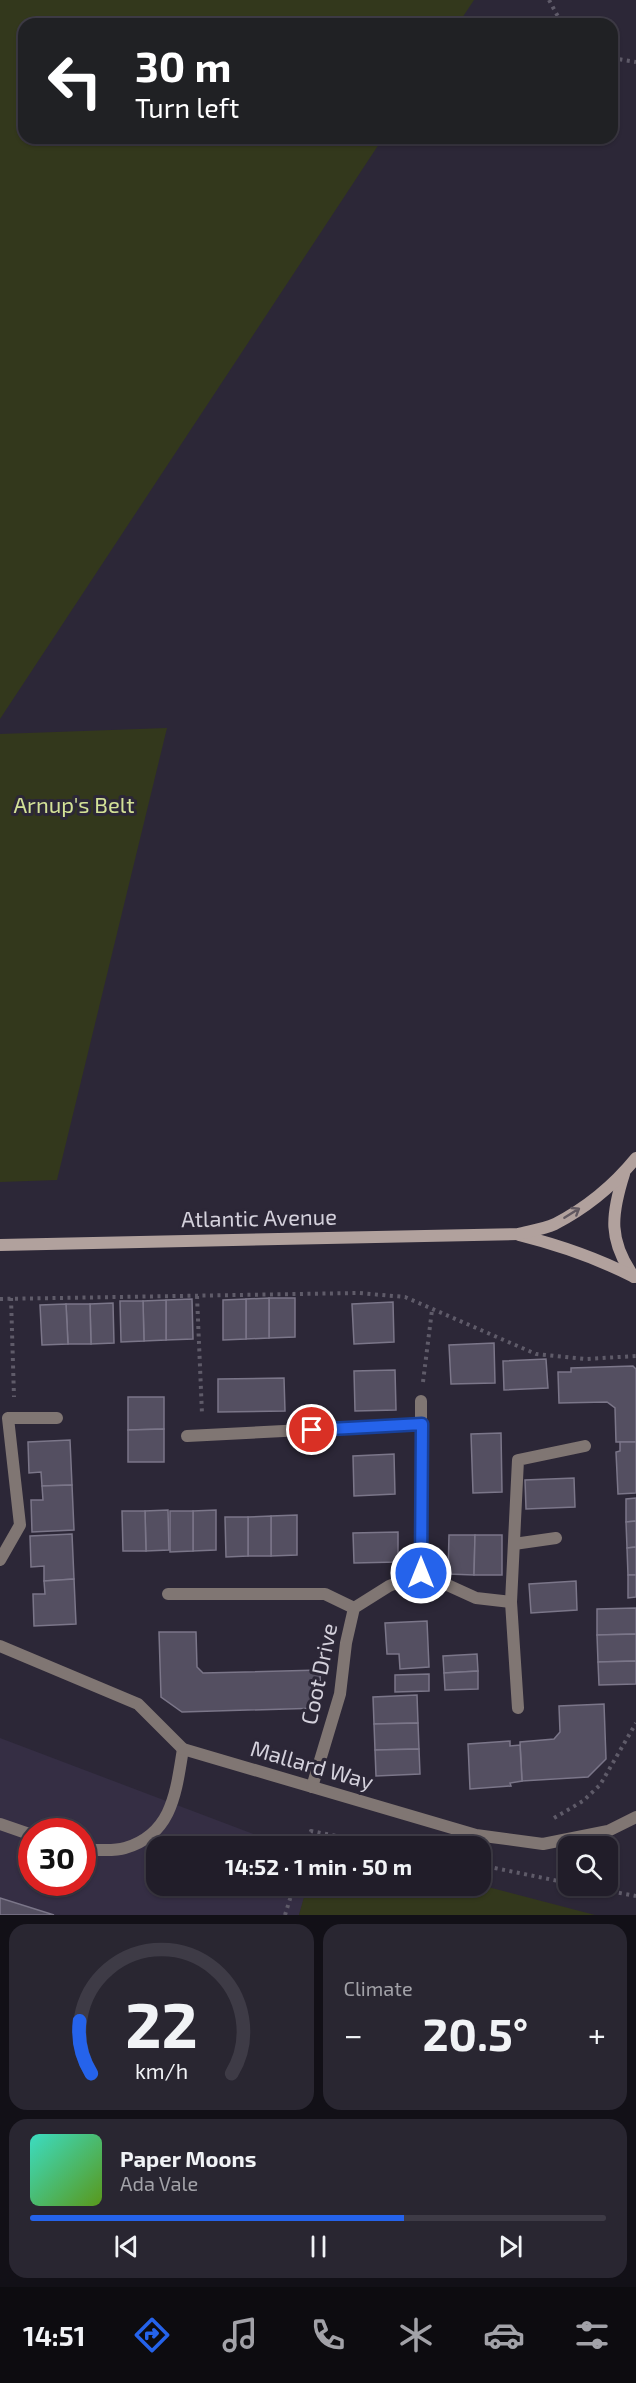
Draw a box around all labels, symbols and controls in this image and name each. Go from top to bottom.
text: 30 m [135,40,231,90]
icon: left [36,42,114,120]
text: Turn left [135,91,239,123]
park label: Arnup's Belt [13,791,135,817]
street label: Atlantic Avenue [181,1203,337,1231]
one-way arrow [563,1207,580,1219]
pin [286,1404,337,1455]
icon: arrive [295,1413,328,1446]
position arrow [389,1541,453,1605]
street label: Coot Drive [295,1621,341,1727]
street label: Mallard Way [248,1734,377,1794]
speed limit sign: 30 [18,1818,96,1896]
map controls [558,1836,618,1896]
button: search [558,1836,618,1896]
text: 14:52 · 1 min · 50 m [225,1853,412,1879]
text: Climate [344,1976,413,2000]
text: 22 [125,1986,197,2061]
text: 20.5° [422,2006,528,2060]
text: − [344,2014,363,2054]
text: + [588,2014,606,2054]
text: km/h [135,2058,188,2083]
text: Paper Moons [120,2145,256,2171]
text: Ada Vale [120,2171,198,2195]
icon: previous [110,2230,143,2263]
icon: pause [302,2230,335,2263]
icon: next [494,2230,527,2263]
icon: directions [131,2314,173,2356]
icon: music [219,2314,261,2356]
icon: phone [307,2314,349,2356]
icon: climate [395,2314,437,2356]
icon: car [483,2314,525,2356]
icon: filters [571,2314,613,2356]
text: 14:51 [23,2319,85,2351]

